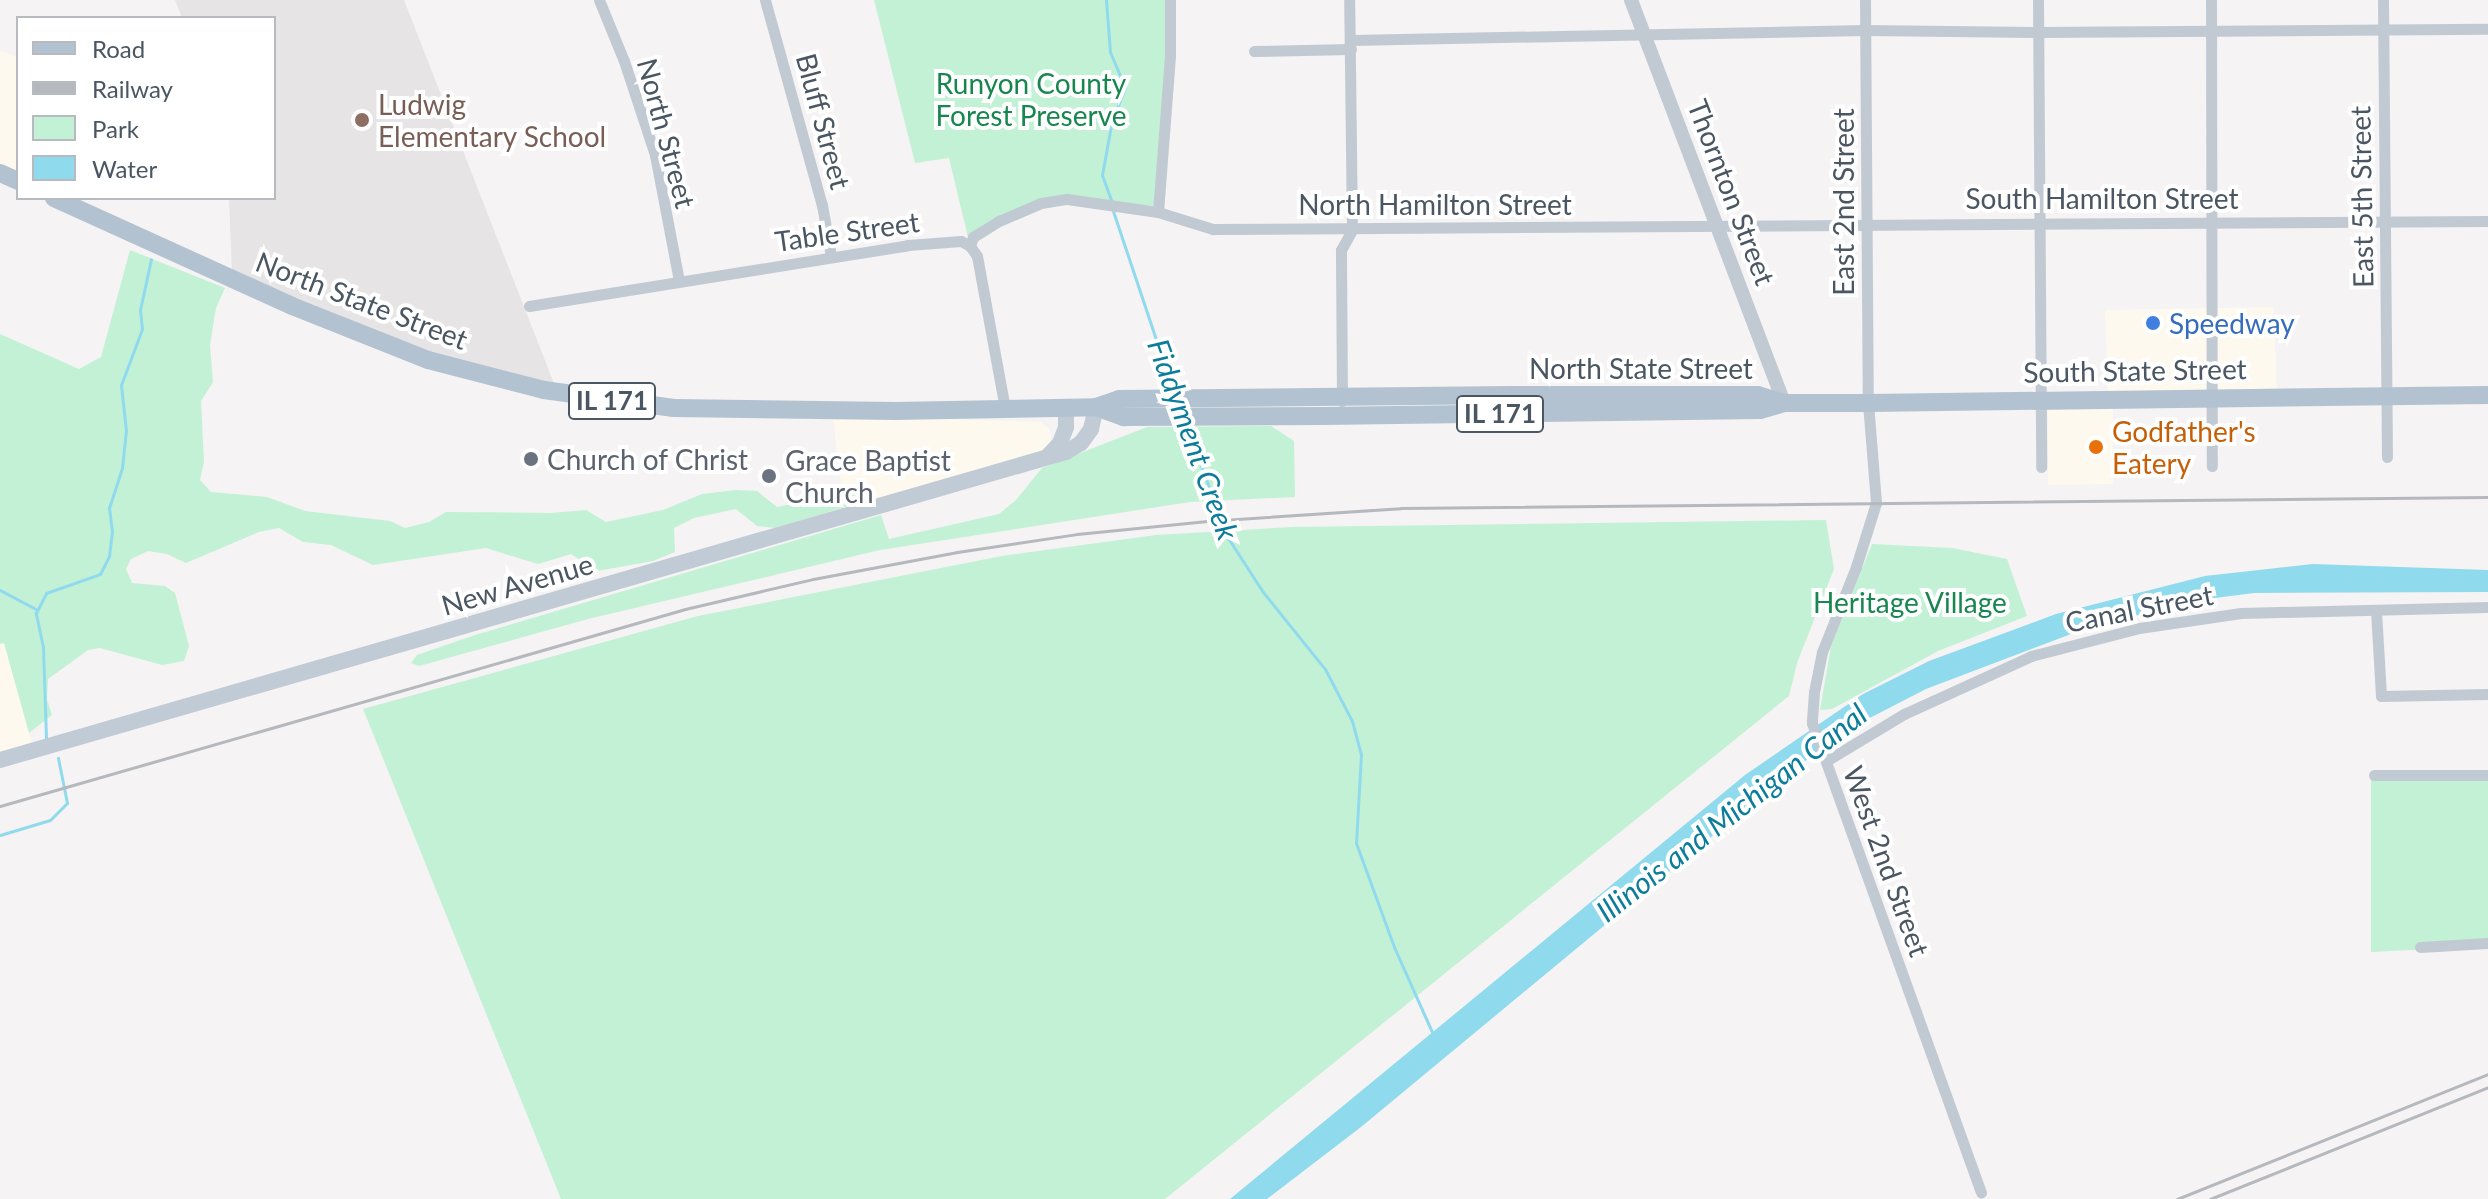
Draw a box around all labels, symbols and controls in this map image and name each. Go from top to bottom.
legend [16,16,276,200]
text: Road [92,34,145,63]
street label: Bluff Street [790,49,858,193]
street label: North Street [631,54,703,212]
park label: Runyon County Forest Preserve [935,66,1127,132]
text: Railway [92,74,173,103]
place label: Ludwig Elementary School [378,87,607,153]
street label: Thornton Street [1681,95,1783,289]
street label: East 5th Street [2343,106,2379,288]
street label: East 2nd Street [1826,108,1860,296]
marker: Ludwig Elementary School [353,111,371,129]
text: Park [92,114,139,143]
text: Water [92,154,157,183]
street label: South Hamilton Street [1965,181,2239,215]
street label: North Hamilton Street [1298,187,1572,221]
street label: Table Street [773,204,921,258]
street label: North State Street [252,244,472,356]
place label: Speedway [2169,306,2295,340]
marker: Speedway [2144,314,2162,332]
water label: Fiddyment Creek [1141,334,1247,544]
street label: North State Street [1529,351,1753,385]
street label: South State Street [2023,351,2247,389]
road number: IL 171 [566,379,658,423]
road number: IL 171 [1454,392,1546,436]
place label: Godfather's Eatery [2112,414,2256,480]
marker: Godfather's Eatery [2087,438,2105,456]
place label: Church of Christ [547,442,749,476]
place label: Grace Baptist Church [785,443,951,509]
marker: Church of Christ [522,450,540,468]
marker: Grace Baptist Church [760,467,778,485]
street label: New Avenue [437,546,597,622]
street label: Canal Street [2062,577,2216,639]
park label: Heritage Village [1813,585,2007,619]
water label: Illinois and Michigan Canal [1589,695,1873,929]
street label: West 2nd Street [1837,761,1937,961]

